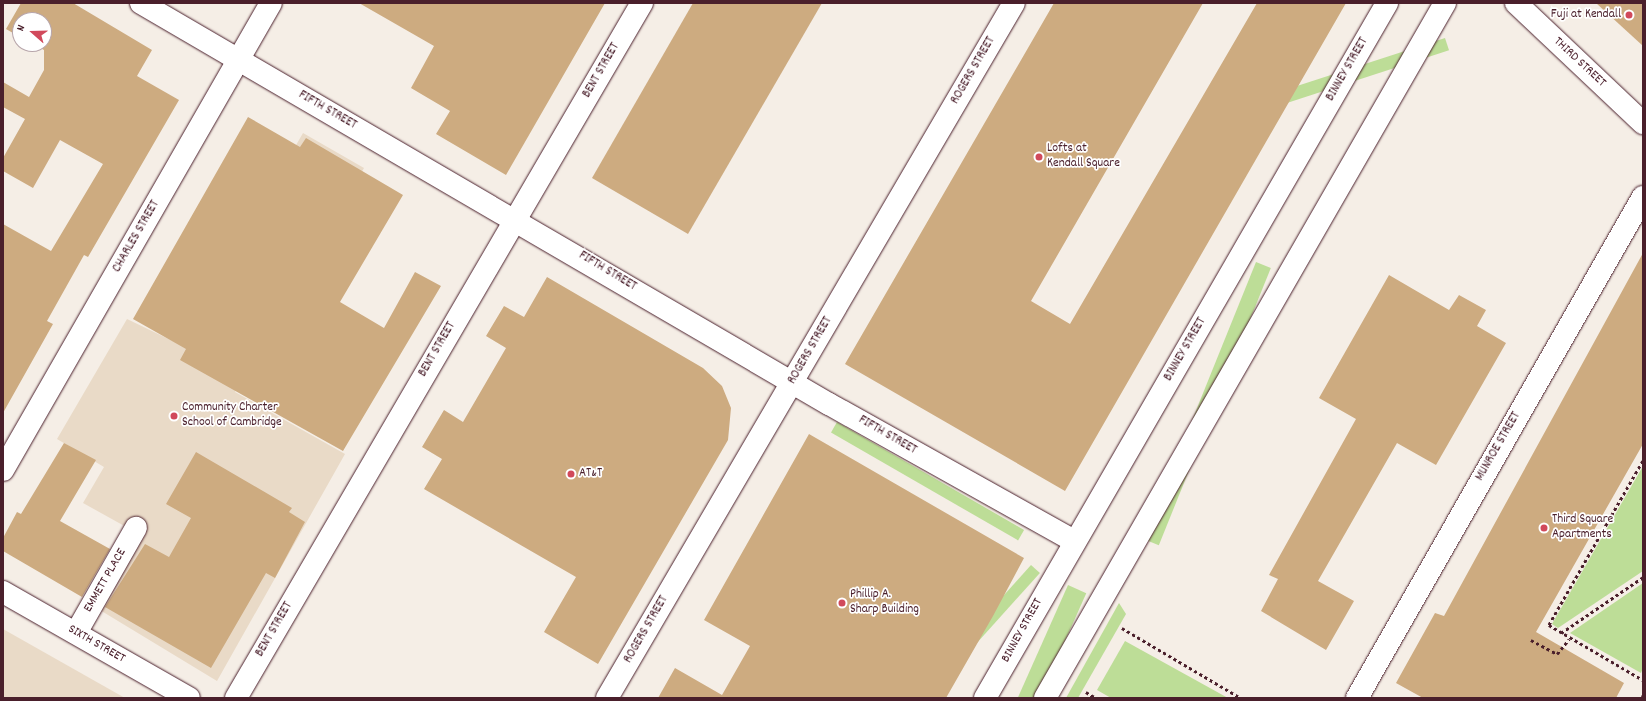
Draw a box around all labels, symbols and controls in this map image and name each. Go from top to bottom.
place label: Fuji at Kendall [1551,7,1621,23]
marker: Fuji at Kendall [1624,10,1634,20]
north arrow [12,12,52,52]
text: N [13,23,30,34]
street label: ROGERS STREET [948,34,1000,108]
street label: BINNEY STREET [1324,35,1372,105]
street label: THIRD STREET [1549,35,1609,91]
street label: BENT STREET [580,41,624,101]
street label: FIFTH STREET [295,88,359,134]
place label: Lofts at Kendall Square [1047,142,1120,173]
marker: Lofts at Kendall Square [1034,152,1044,162]
street label: CHARLES STREET [110,198,164,276]
street label: FIFTH STREET [575,249,639,295]
street label: ROGERS STREET [785,314,837,388]
street label: BINNEY STREET [1162,315,1210,385]
street label: BENT STREET [416,320,460,380]
place label: Community Charter School of Cambridge [182,401,282,432]
street label: MUNROE STREET [1473,410,1525,484]
marker: Community Charter School of Cambridge [169,411,179,421]
street label: FIFTH STREET [855,413,919,459]
place label: AT&T [579,466,602,482]
marker: AT&T [566,469,576,479]
place label: Third Square Apartments [1552,513,1613,544]
marker: Third Square Apartments [1539,523,1549,533]
street label: EMMETT PLACE [81,546,131,616]
place label: Phillip A. Sharp Building [850,588,919,619]
street label: ROGERS STREET [621,593,673,667]
street label: BINNEY STREET [999,596,1047,666]
marker: Phillip A. Sharp Building [837,598,847,608]
street label: BENT STREET [253,600,297,660]
street label: SIXTH STREET [65,622,127,668]

